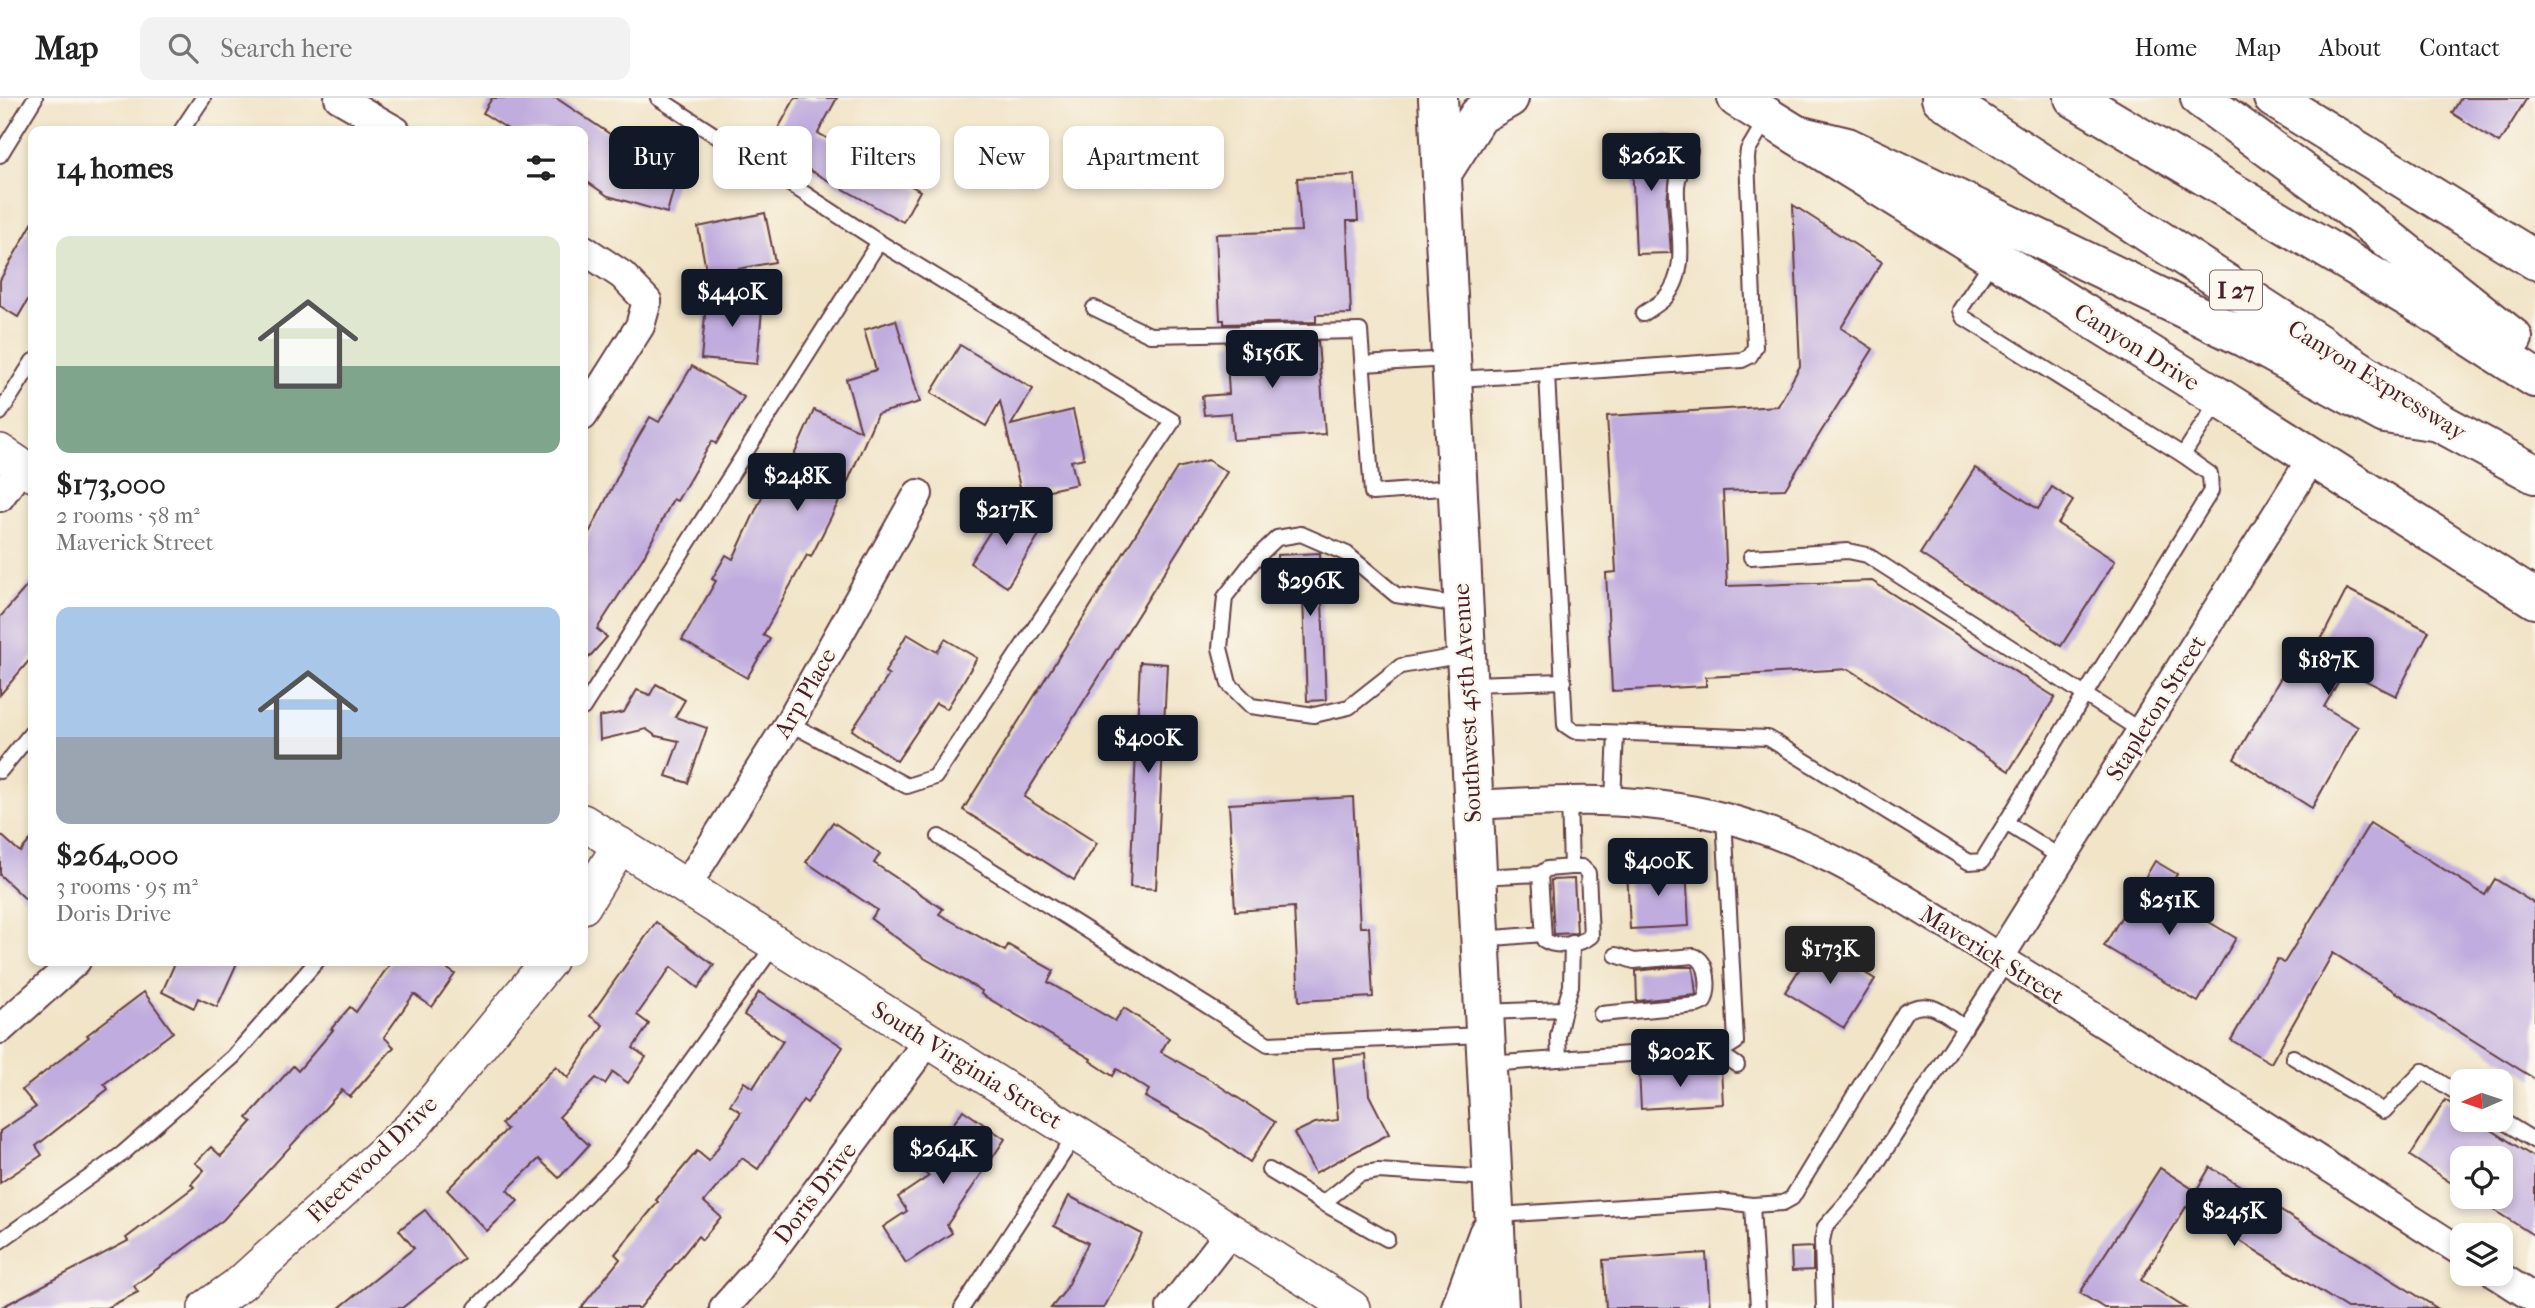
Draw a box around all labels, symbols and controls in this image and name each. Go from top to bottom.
search box [140,17,630,80]
text: Map [35,29,98,68]
icon: search [164,29,202,67]
text: Search here [220,33,352,64]
text: Home [2135,34,2197,62]
text: Map [2235,34,2281,62]
text: About [2319,34,2381,62]
text: Contact [2419,34,2500,62]
chip: Buy [609,126,699,189]
chip: Rent [713,126,812,189]
chip: Filters [826,126,940,189]
chip: New [954,126,1049,189]
chip: Apartment [1063,126,1224,189]
pin: $262K [1602,134,1700,193]
text: $262K [1618,142,1684,169]
icon: filters [522,149,560,187]
text: 14 homes [56,151,173,186]
pin: $440K [683,270,781,329]
road number: I 27 [2210,270,2262,309]
text: $440K [697,278,767,305]
icon: home [245,281,371,407]
street label: Canyon Drive [2069,297,2205,397]
street label: Canyon Expressway [2283,314,2472,447]
pin: $156K [1223,330,1321,390]
text: $156K [1242,339,1302,366]
pin: $248K [748,454,846,513]
text: $248K [764,462,830,489]
text: $173,000 [56,467,166,502]
pin: $217K [957,488,1055,547]
text: $217K [976,496,1036,523]
text: 2 rooms · 58 m² [56,502,200,529]
text: Maverick Street [56,529,214,556]
pin: $296K [1261,559,1359,618]
text: $296K [1277,567,1343,594]
street label: Southwest 45th Avenue [1447,582,1487,823]
street label: Stapleton Street [2100,630,2212,786]
pin: $187K [2279,638,2377,697]
street label: Arp Place [768,643,842,744]
text: $187K [2298,646,2358,673]
icon: home [245,652,371,778]
pin: $400K [1099,716,1197,775]
text: $400K [1114,724,1182,751]
text: $264,000 [56,838,178,873]
pin: $400K [1609,838,1707,898]
text: $400K [1624,847,1692,874]
text: 3 rooms · 95 m² [56,873,198,900]
pin: $251K [2120,878,2218,937]
text: $251K [2139,886,2199,913]
text: Doris Drive [56,900,171,927]
street label: Maverick Street [1915,900,2070,1011]
pin: $173K [1781,926,1879,986]
text: $173K [1801,935,1859,962]
street label: South Virginia Street [867,995,1067,1135]
pin: $202K [1631,1030,1729,1089]
text: $202K [1647,1038,1713,1065]
north arrow [2450,1069,2513,1132]
map controls [2450,1069,2513,1286]
street label: Fleetwood Drive [301,1090,443,1228]
pin: $264K [894,1126,992,1186]
text: $264K [909,1135,977,1162]
street label: Doris Drive [768,1136,862,1249]
button: locate [2450,1146,2513,1209]
pin: $245K [2185,1188,2283,1248]
text: $245K [2202,1197,2266,1224]
button: layers [2450,1223,2513,1286]

